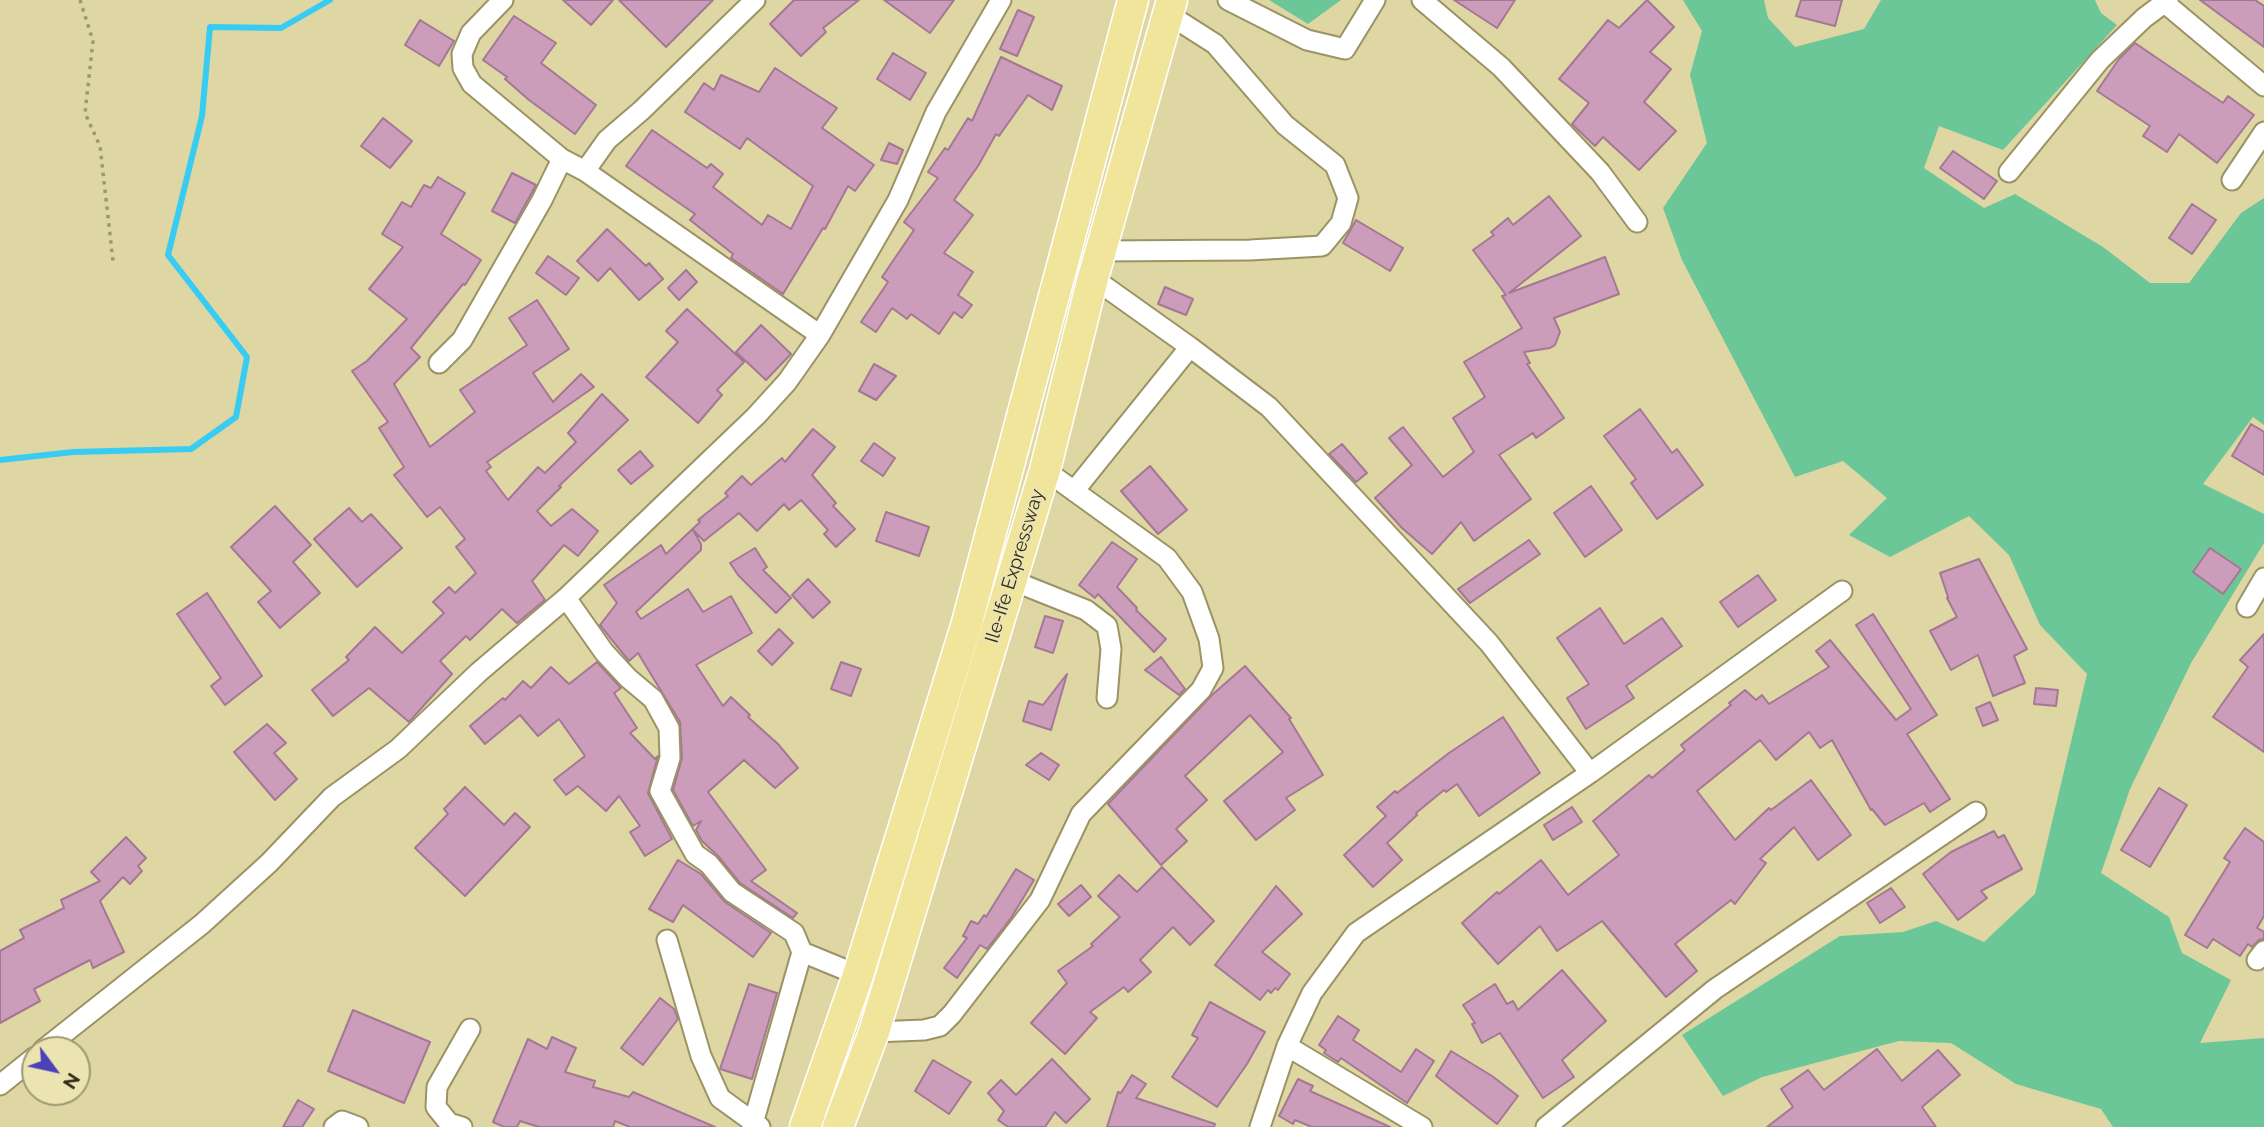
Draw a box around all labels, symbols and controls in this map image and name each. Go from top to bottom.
street label: Ile-Ife Expressway [981,486,1049,646]
north arrow [21,1036,91,1106]
text: N [59,1069,85,1093]

